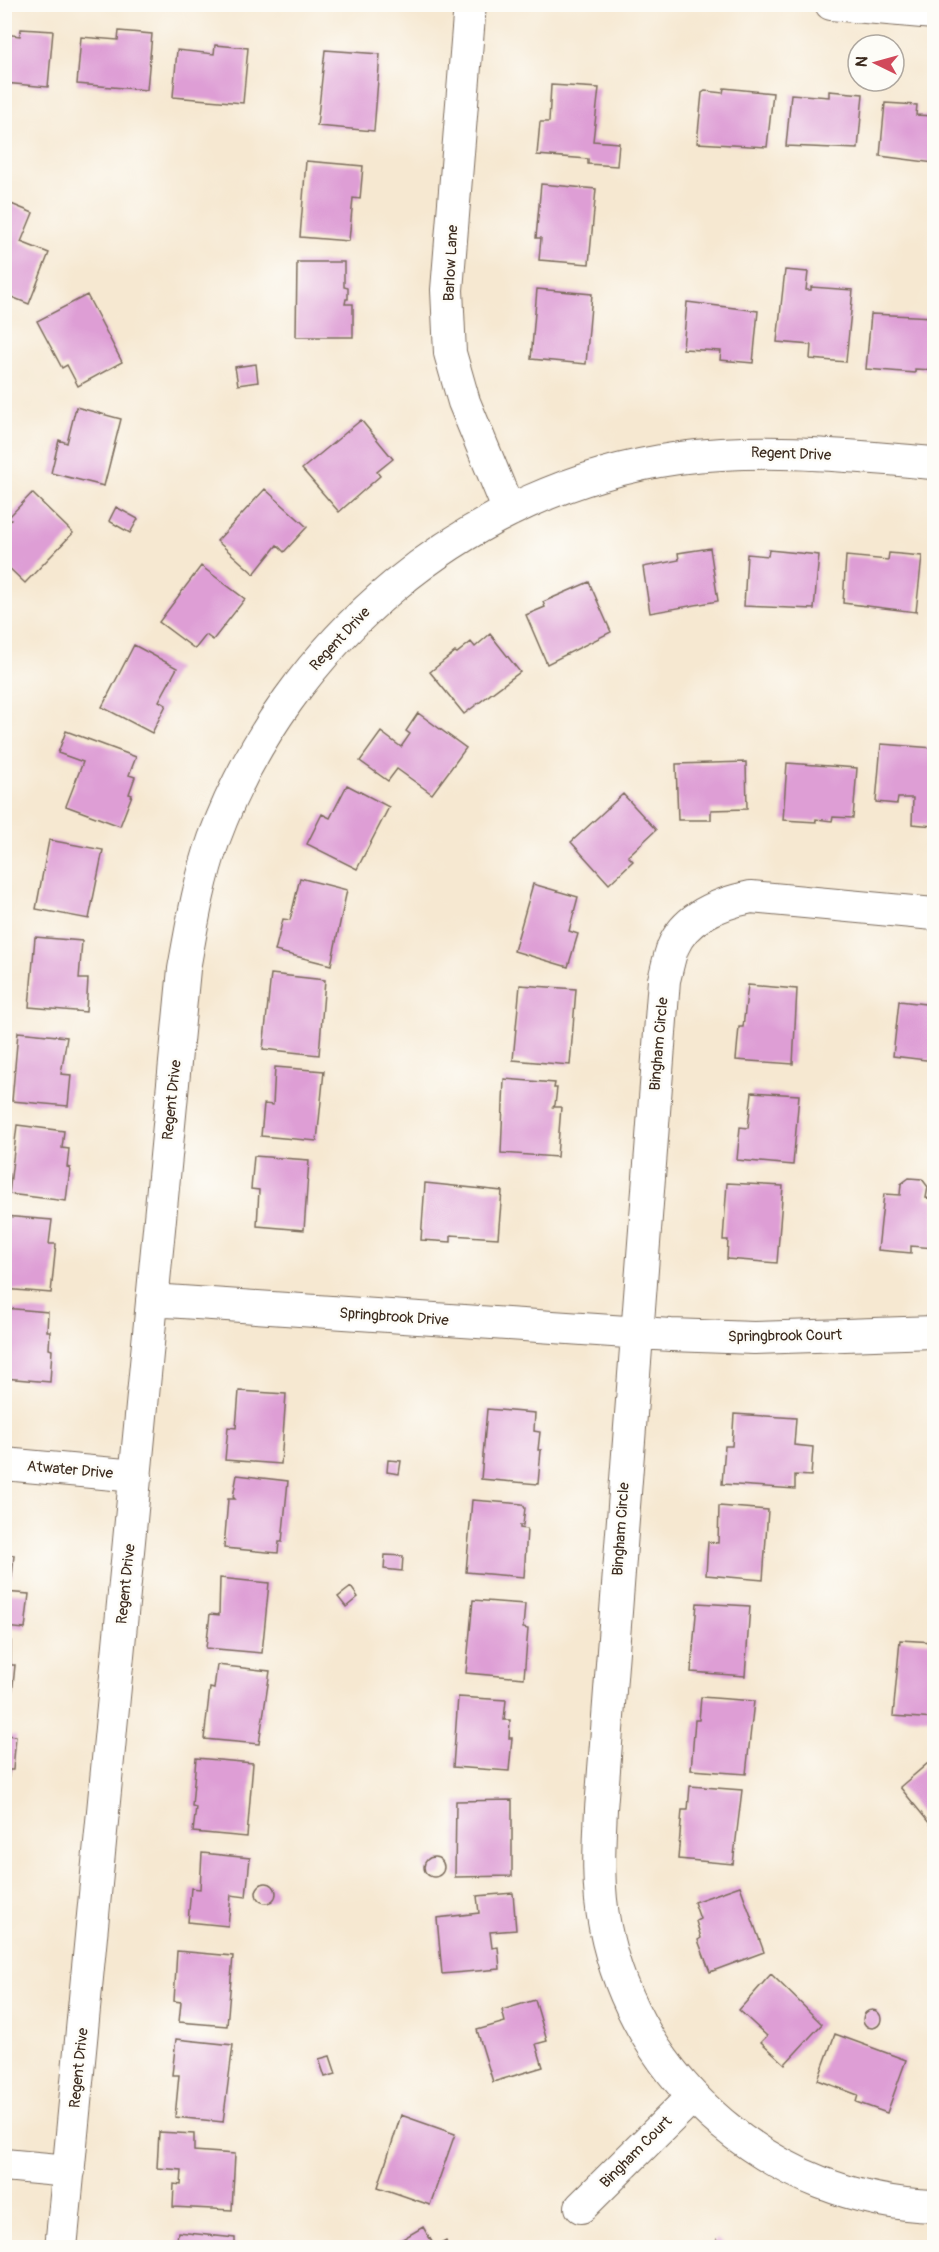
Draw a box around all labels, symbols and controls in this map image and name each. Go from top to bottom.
north arrow [846,33,906,93]
text: N [852,55,873,68]
street label: Barlow Lane [440,224,463,302]
street label: Regent Drive [750,443,832,465]
street label: Regent Drive [306,603,375,675]
street label: Bingham Circle [645,996,673,1091]
street label: Regent Drive [158,1058,186,1141]
street label: Springbrook Drive [339,1304,450,1330]
street label: Springbrook Court [728,1325,843,1346]
street label: Atwater Drive [26,1457,115,1483]
street label: Bingham Circle [608,1481,634,1576]
street label: Regent Drive [112,1542,140,1625]
street label: Regent Drive [65,2026,93,2109]
street label: Bingham Court [596,2111,677,2192]

